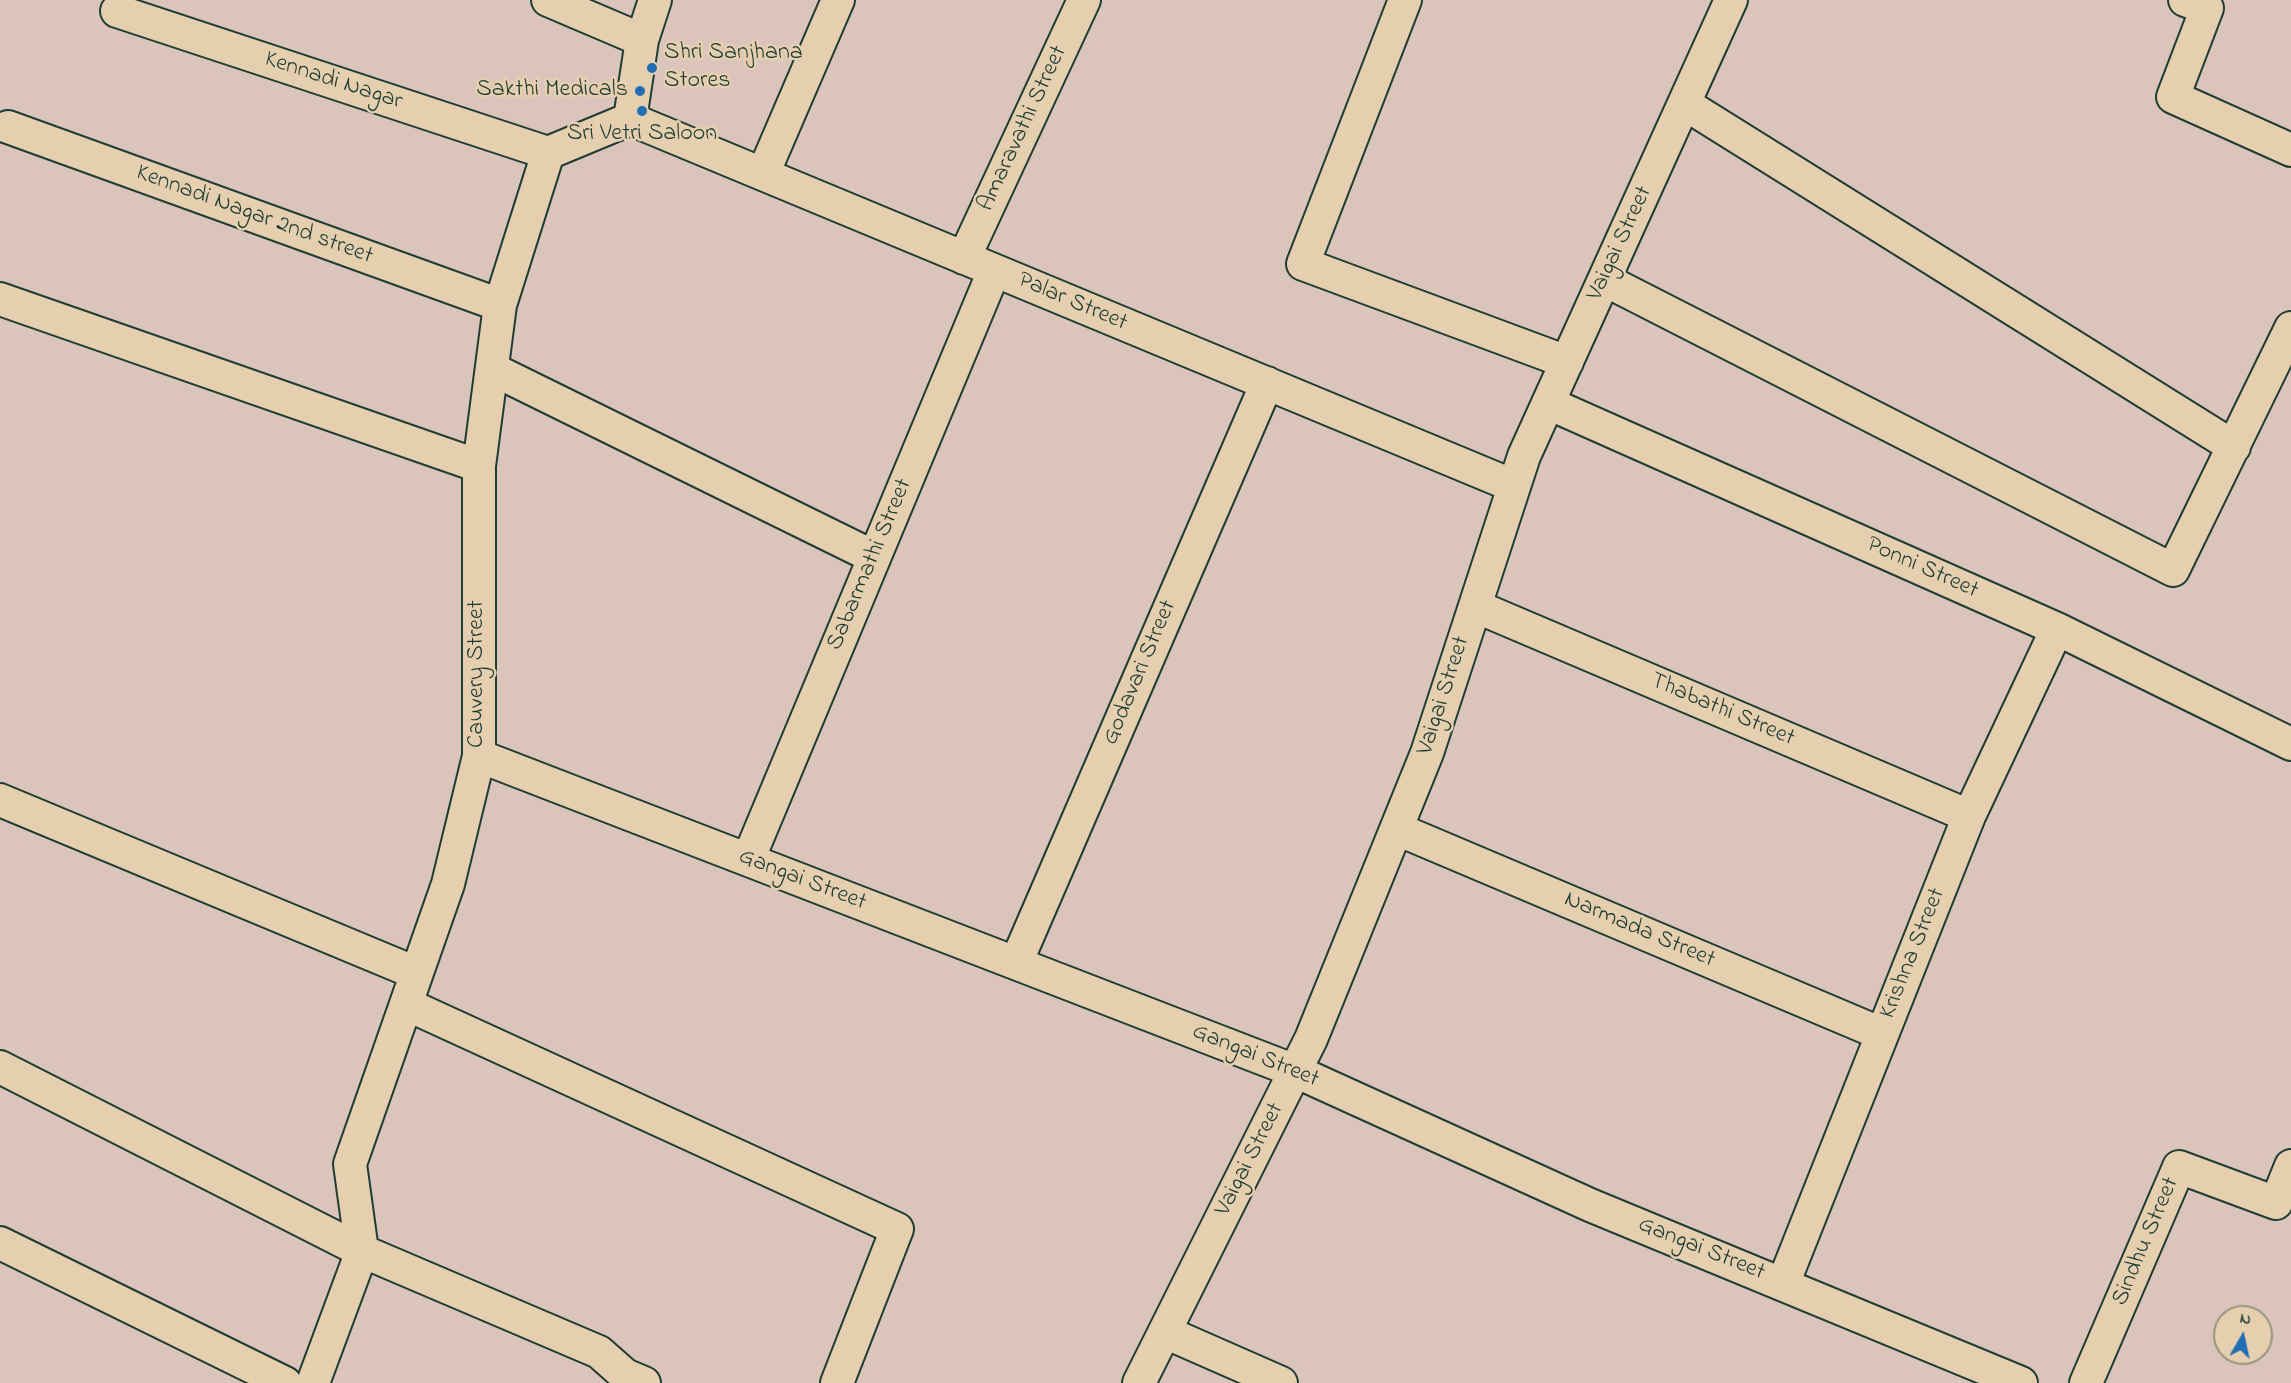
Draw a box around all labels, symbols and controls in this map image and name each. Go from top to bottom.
place label: Shri Sanjhana Stores [664,40,803,96]
street label: Amaravathi Street [973,42,1075,216]
street label: Kennadi Nagar [260,46,406,118]
marker: Shri Sanjhana Stores [645,61,659,75]
place label: Sakthi Medicals [476,77,628,105]
marker: Sakthi Medicals [633,84,647,98]
marker: Sri Vetri Saloon [635,104,649,118]
place label: Sri Vetri Saloon [567,121,717,149]
street label: Kennadi Nagar 2nd street [132,160,376,272]
street label: Vaigai Street [1582,182,1660,306]
street label: Palar Street [1013,267,1131,339]
street label: Sabarmathi Street [822,475,920,655]
street label: Ponni Street [1862,532,1982,606]
street label: Godavari Street [1098,596,1184,750]
street label: Cauvery Street [464,600,492,748]
street label: Vaigai Street [1412,633,1478,759]
street label: Thabathi Street [1645,668,1799,754]
street label: Gangai Street [734,843,870,919]
street label: Krishna Street [1875,884,1953,1024]
street label: Narmada Street [1559,886,1719,976]
street label: Gangai Street [1187,1018,1323,1096]
street label: Vaigai Street [1210,1099,1292,1221]
street label: Sindhu Street [2107,1174,2187,1310]
street label: Gangai Street [1633,1211,1769,1289]
north arrow [2213,1305,2273,1365]
text: N [2238,1306,2253,1332]

